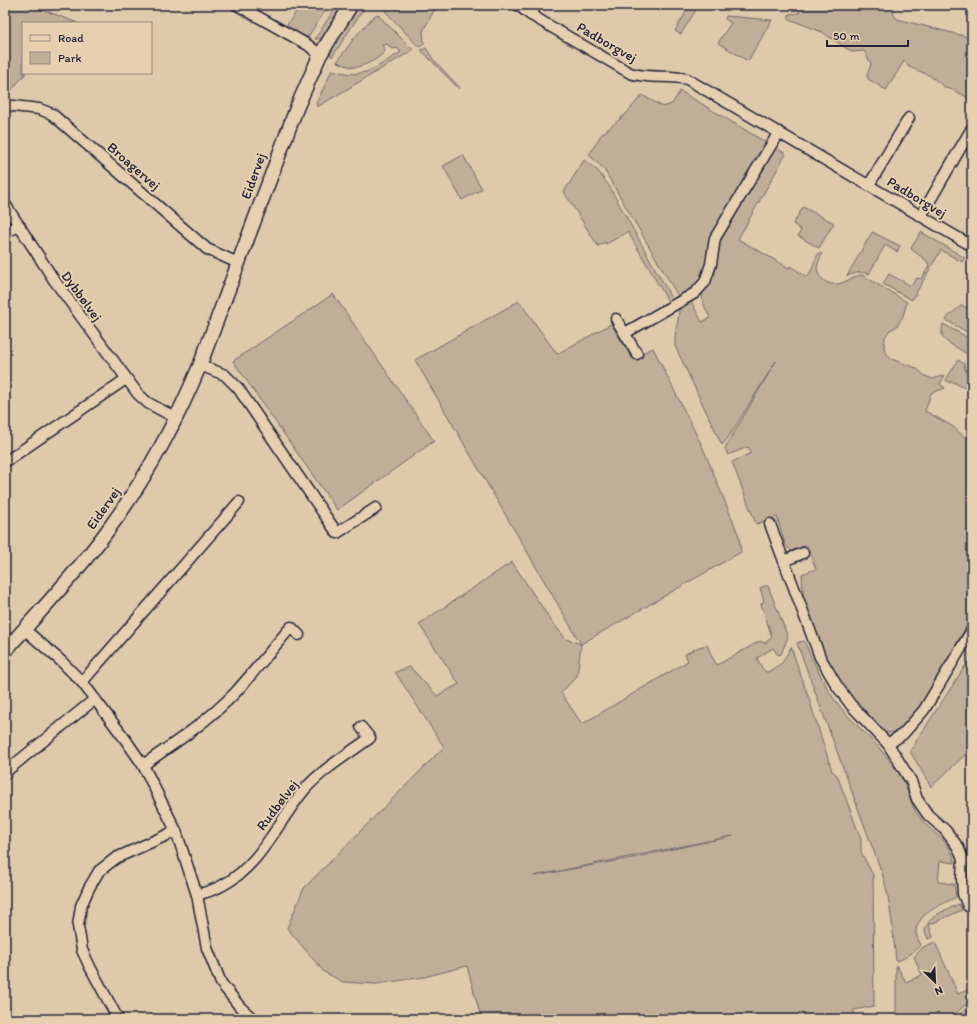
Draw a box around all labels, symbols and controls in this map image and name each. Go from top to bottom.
street label: Padborgvej [574,18,640,66]
legend [22,22,152,74]
scale bar [827,22,908,48]
text: 50 m [833,29,859,43]
text: Road [58,31,84,45]
text: Park [58,51,82,65]
street label: Broagervej [104,139,164,194]
street label: Eidervej [237,151,270,201]
street label: Padborgvej [884,173,950,222]
street label: Dybbølvej [58,268,106,325]
street label: Eidervej [83,484,124,533]
street label: Rudbølvej [253,777,302,834]
north arrow [915,962,955,1002]
text: N [933,983,945,998]

